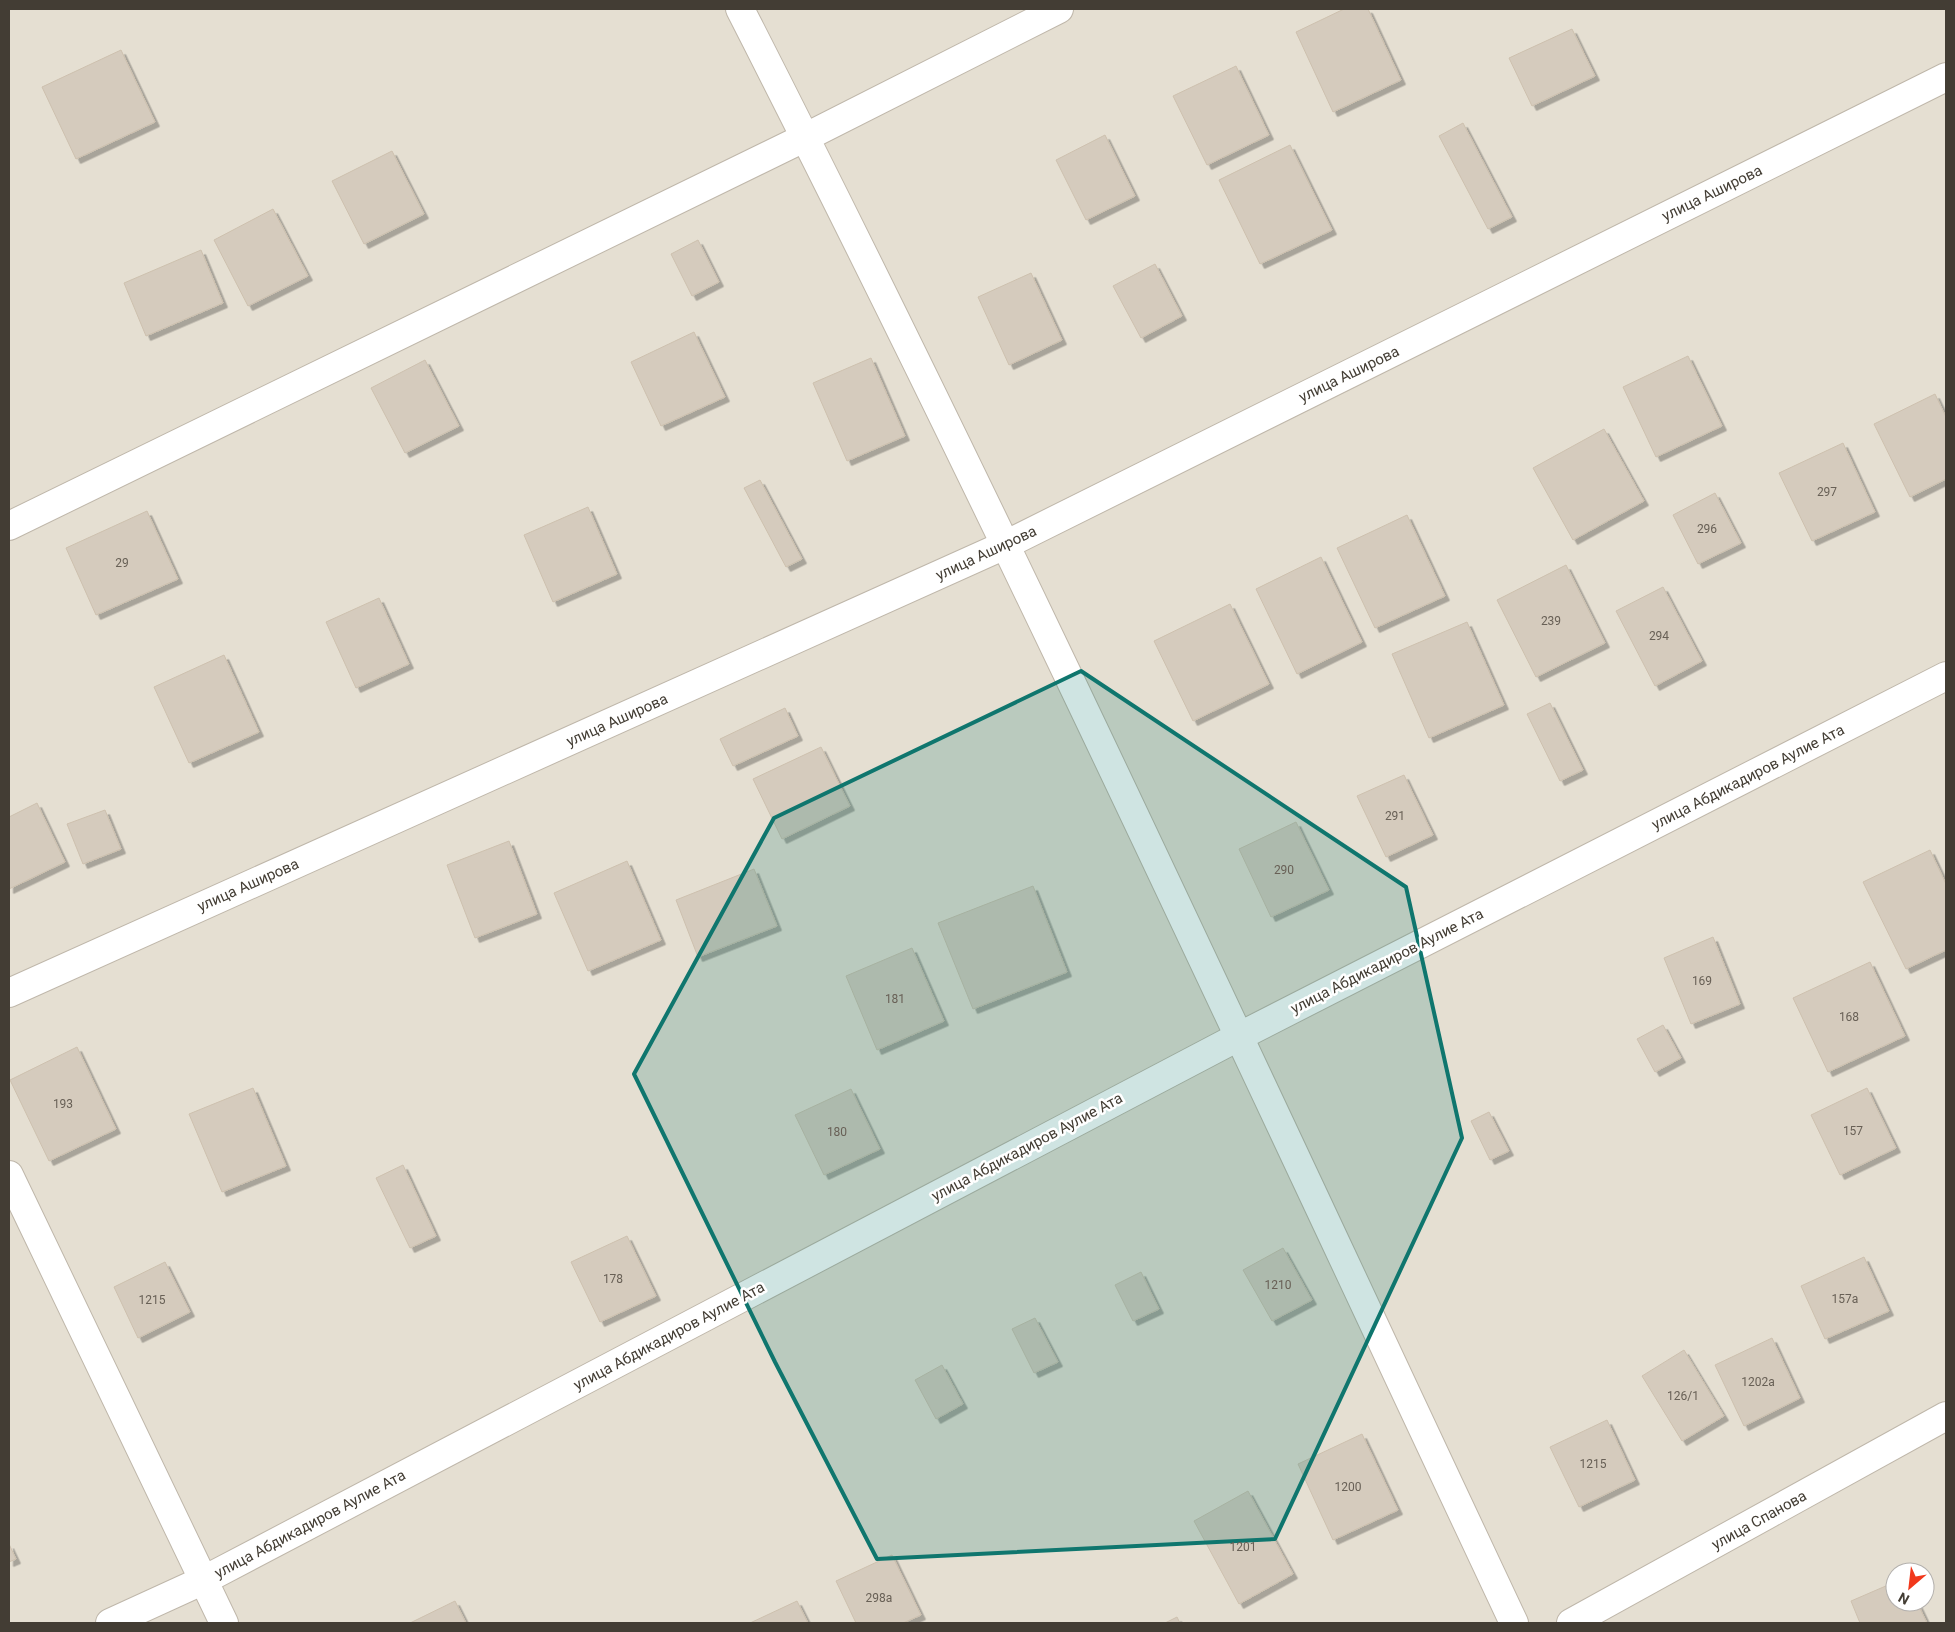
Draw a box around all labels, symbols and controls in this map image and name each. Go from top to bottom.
street label: улица Аширова [1659,161,1765,225]
street label: улица Аширова [1296,342,1402,406]
house number: 297 [1817,485,1837,499]
street label: улица Аширова [933,522,1039,584]
house number: 296 [1697,522,1717,536]
house number: 29 [115,556,129,570]
house number: 239 [1541,614,1561,628]
house number: 294 [1649,629,1669,643]
street label: улица Аширова [563,690,671,750]
street label: улица Абдикадиров Аулие Ата [1649,720,1847,834]
house number: 291 [1385,809,1405,823]
street label: улица Аширова [194,855,302,915]
house number: 290 [1274,863,1294,877]
street label: улица Абдикадиров Аулие Ата [1288,904,1486,1018]
house number: 169 [1692,974,1712,988]
house number: 181 [885,992,905,1006]
house number: 168 [1839,1010,1859,1024]
street label: улица Абдикадиров Аулие Ата [928,1089,1126,1205]
house number: 193 [53,1097,73,1111]
house number: 157 [1843,1124,1863,1138]
house number: 180 [827,1125,847,1139]
house number: 178 [603,1272,623,1286]
street label: улица Абдикадиров Аулие Ата [570,1278,768,1394]
house number: 1210 [1265,1278,1292,1292]
house number: 157а [1832,1292,1858,1306]
house number: 1215 [139,1293,166,1307]
house number: 1202а [1741,1375,1775,1389]
house number: 126/1 [1667,1389,1699,1403]
house number: 1215 [1580,1457,1607,1471]
street label: улица Абдикадиров Аулие Ата [211,1466,409,1582]
house number: 1200 [1335,1480,1362,1494]
street label: улица Спанова [1709,1487,1809,1553]
house number: 1201 [1230,1540,1256,1554]
north arrow [1885,1562,1935,1612]
text: N [1896,1589,1912,1608]
house number: 298а [866,1591,892,1605]

